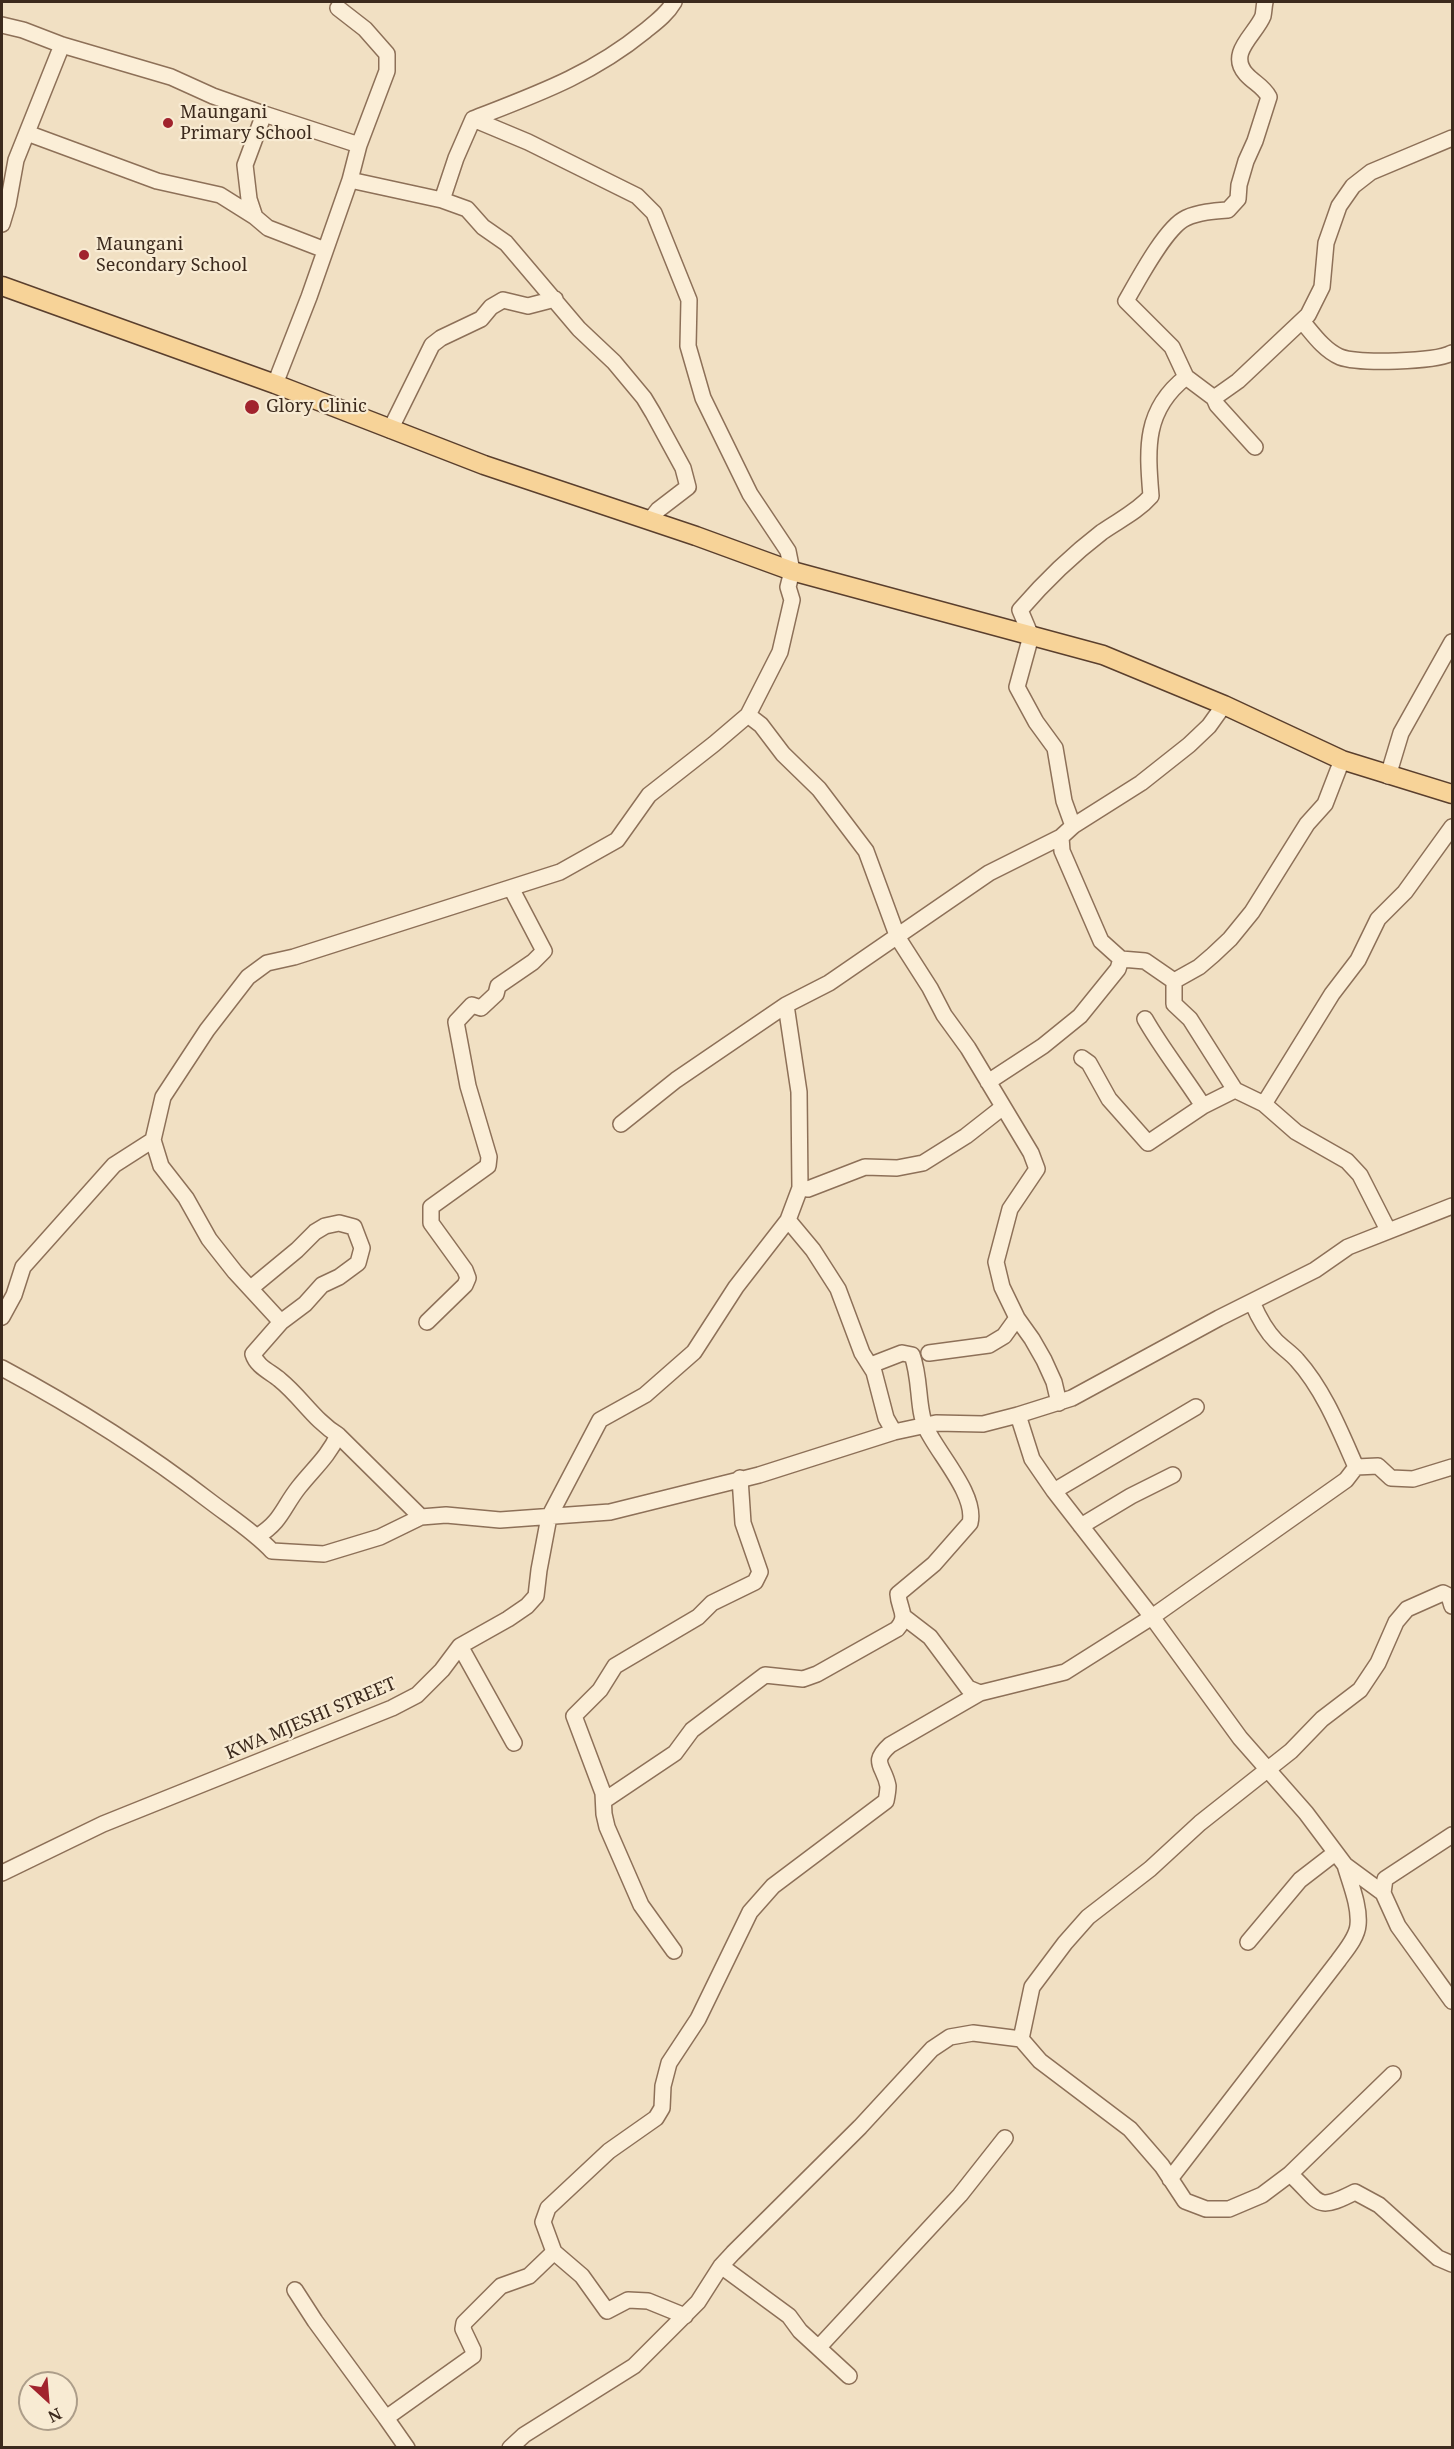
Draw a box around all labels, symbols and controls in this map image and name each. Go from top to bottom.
place label: Maungani Primary School [180,102,312,144]
marker: Maungani Primary School [161,116,175,130]
place label: Maungani Secondary School [96,234,247,276]
marker: Maungani Secondary School [77,248,91,262]
place label: Glory Clinic [266,396,367,418]
marker: Glory Clinic [243,398,261,416]
street label: KWA MJESHI STREET [222,1673,400,1765]
north arrow [18,2371,78,2431]
text: N [45,2403,66,2428]

